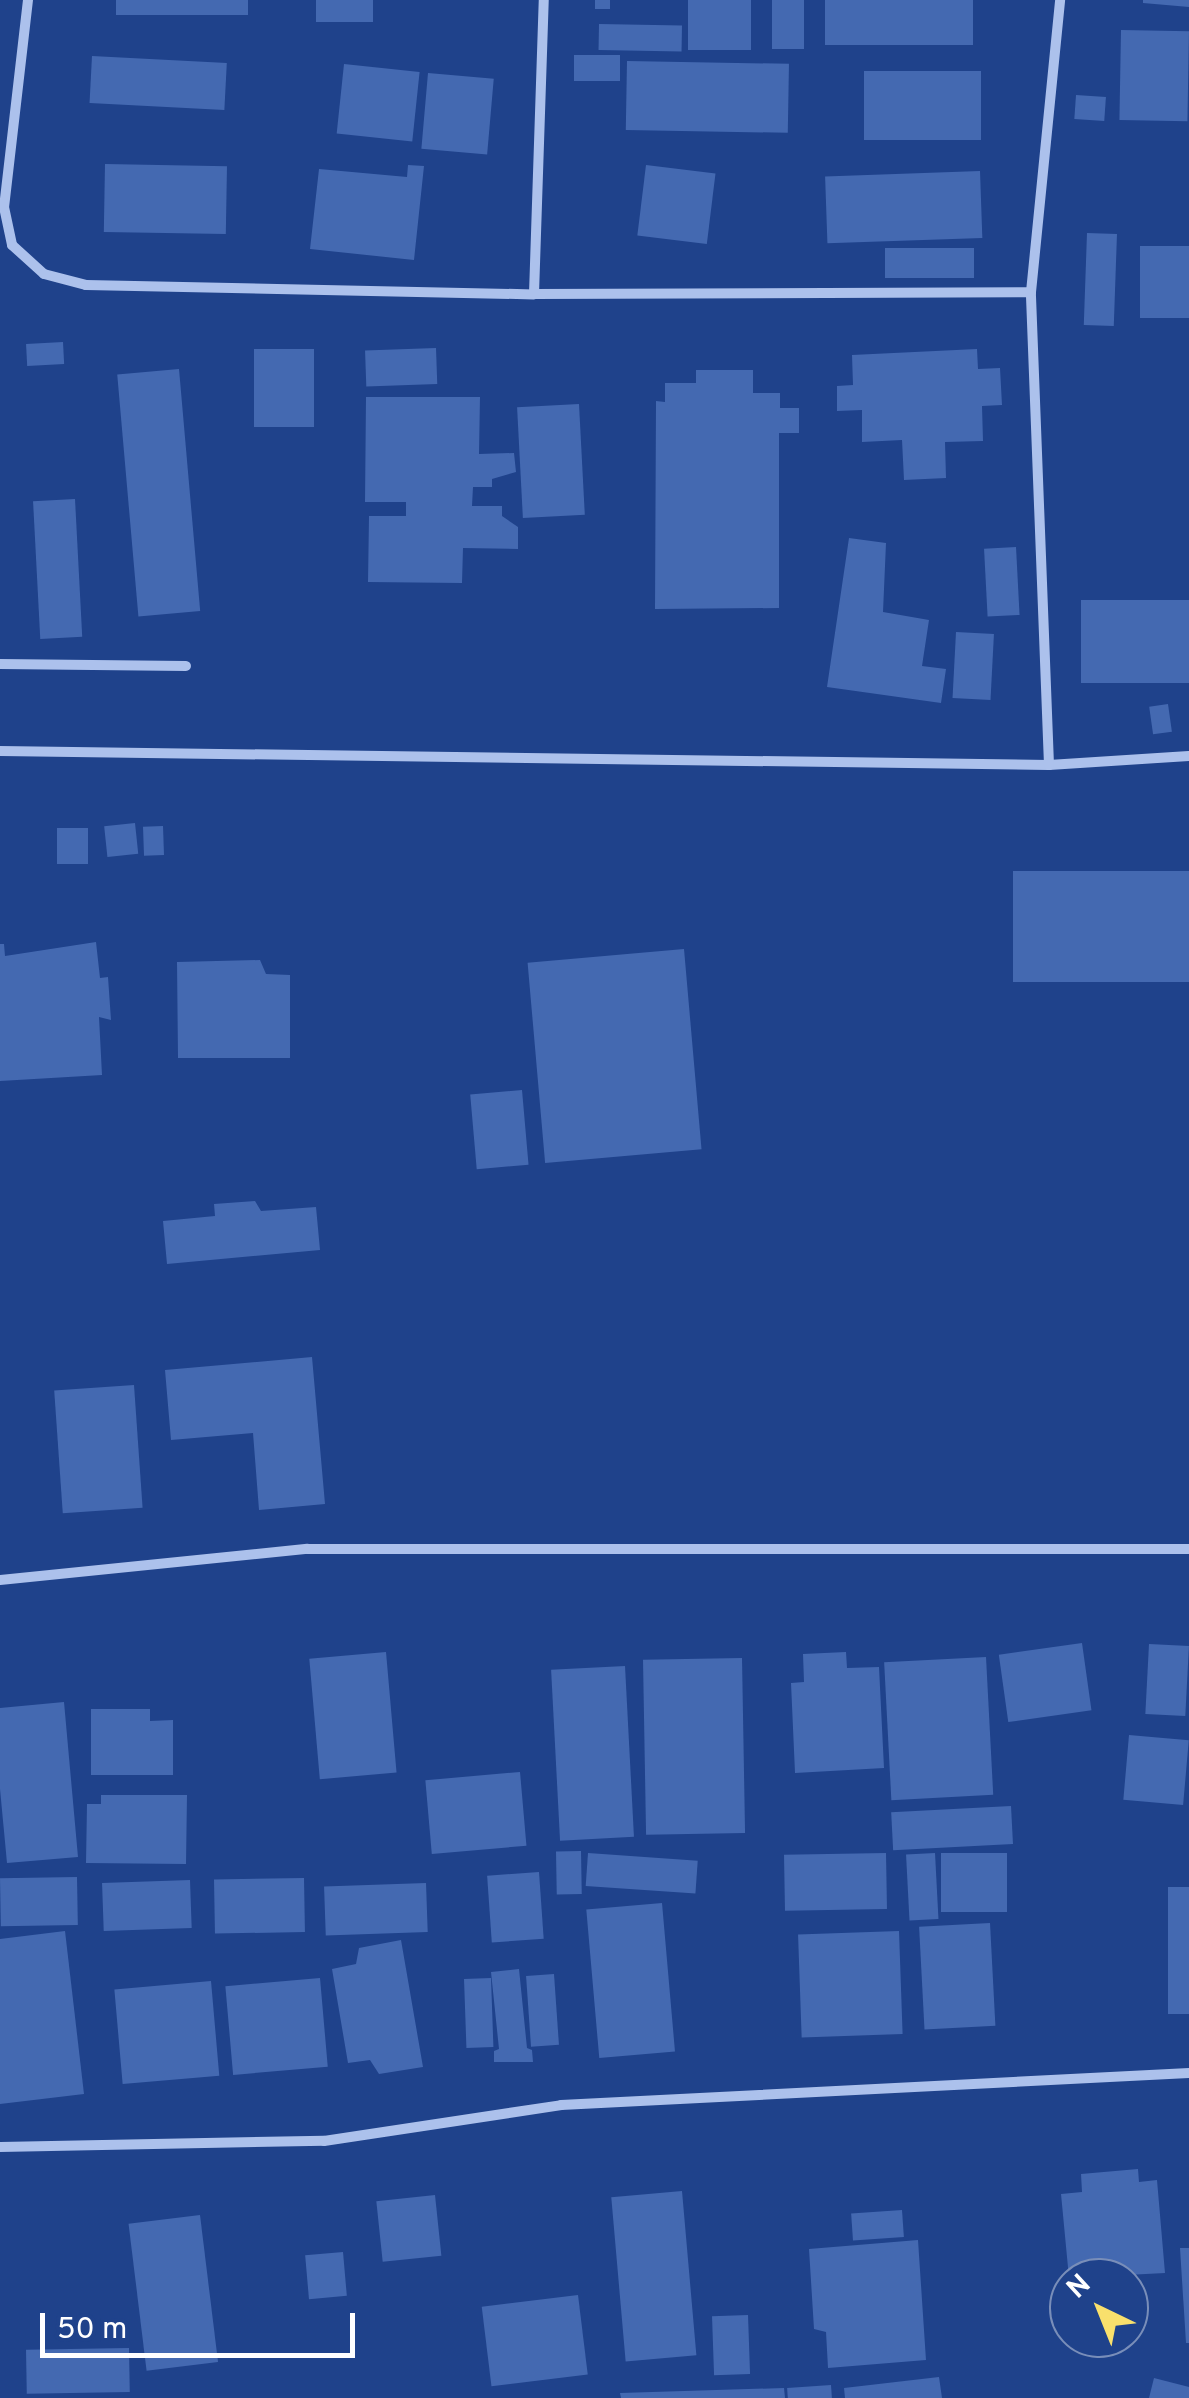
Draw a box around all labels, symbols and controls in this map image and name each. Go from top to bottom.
north arrow [1049,2258,1149,2358]
text: N [1060,2268,1100,2308]
scale bar [45,2293,360,2355]
text: 50 m [57,2312,127,2349]

